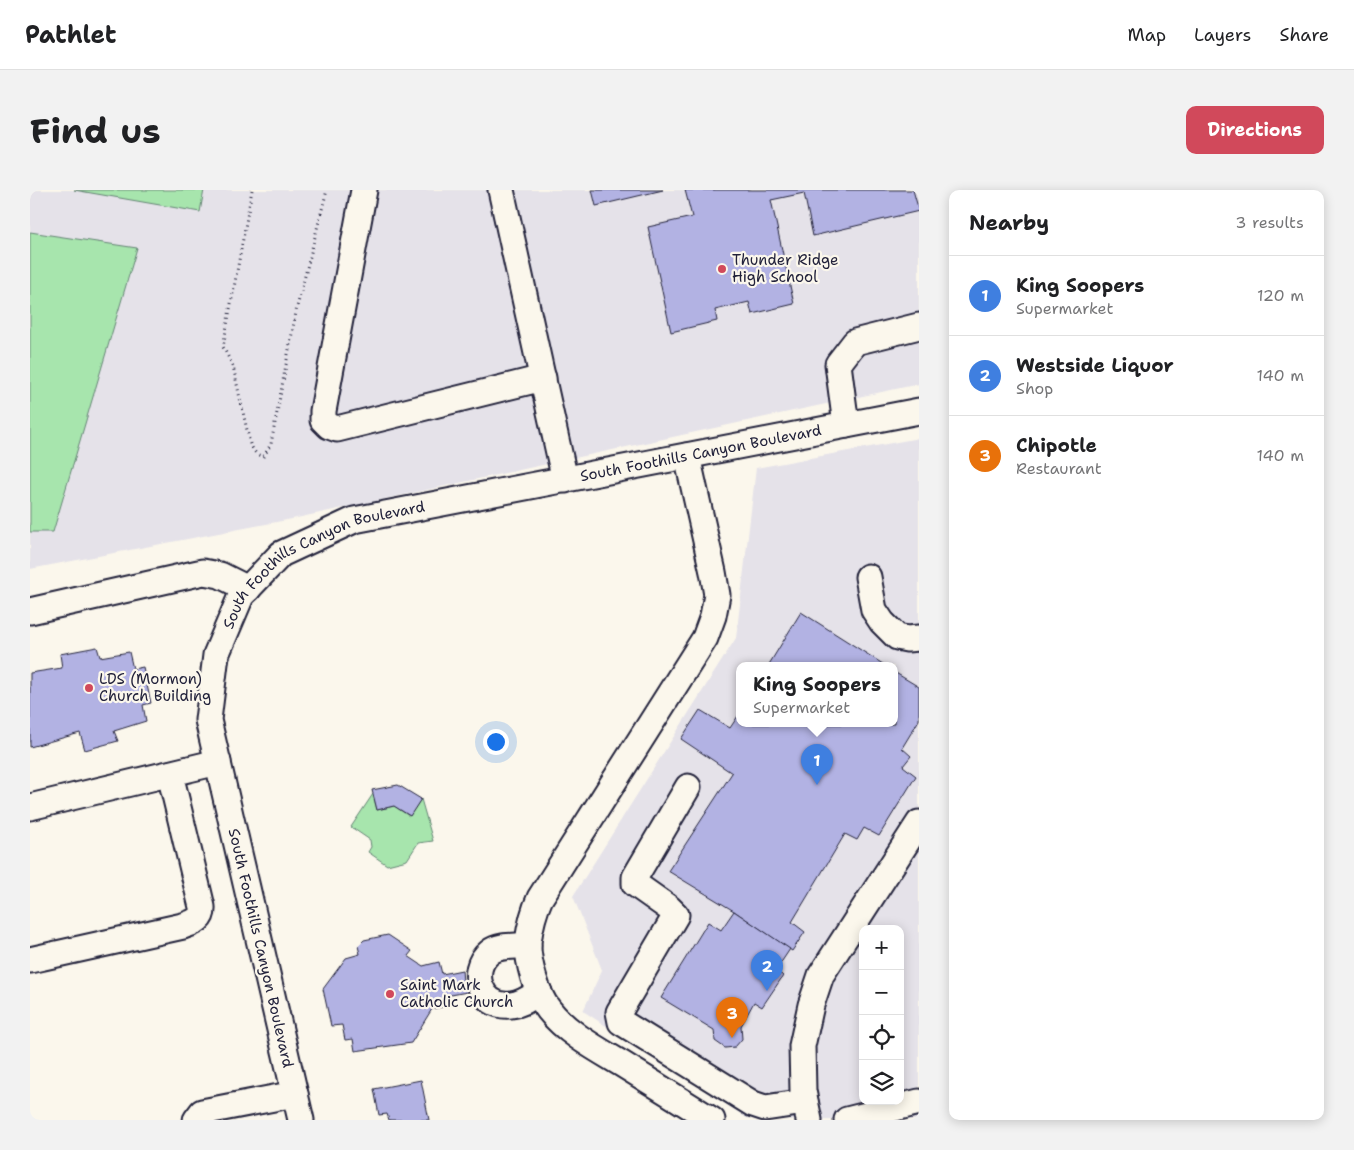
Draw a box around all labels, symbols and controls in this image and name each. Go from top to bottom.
text: Pathlet [25,19,116,51]
text: Map [1128,23,1166,47]
text: Layers [1194,23,1251,47]
text: Share [1279,23,1329,47]
button: Directions [1186,106,1324,154]
text: Find us [30,107,161,154]
text: Nearby [969,209,1049,237]
text: 3 results [1235,212,1304,233]
place label: Thunder Ridge High School [732,250,839,287]
marker: Thunder Ridge High School [716,263,728,275]
text: King Soopers [1016,273,1144,298]
text: 1 [981,285,989,306]
text: 120 m [1257,285,1304,306]
text: Supermarket [1016,298,1113,319]
text: Westside Liquor [1016,353,1174,378]
text: 2 [979,365,991,386]
text: 140 m [1257,365,1304,386]
text: Shop [1016,378,1053,399]
street label: South Foothills Canyon Boulevard [579,420,824,486]
text: Chipotle [1016,433,1097,458]
text: 3 [979,445,991,466]
text: 140 m [1257,445,1304,466]
text: Restaurant [1016,458,1102,479]
street label: South Foothills Canyon Boulevard [218,496,427,632]
popup [736,662,898,727]
place label: LDS (Mormon) Church Building [99,669,211,706]
text: King Soopers [753,672,881,697]
marker: LDS (Mormon) Church Building [83,682,95,694]
text: Supermarket [753,697,850,718]
your location [483,729,509,755]
pin: 1 [801,744,833,785]
street label: South Foothills Canyon Boulevard [224,826,298,1070]
map controls [859,925,904,1105]
button: + [859,925,904,970]
pin: 2 [751,950,783,991]
button: − [859,970,904,1015]
place label: Saint Mark Catholic Church [400,975,513,1012]
marker: Saint Mark Catholic Church [384,988,396,1000]
pin: 3 [716,997,748,1038]
button: locate [859,1015,904,1060]
button: layers [859,1060,904,1105]

